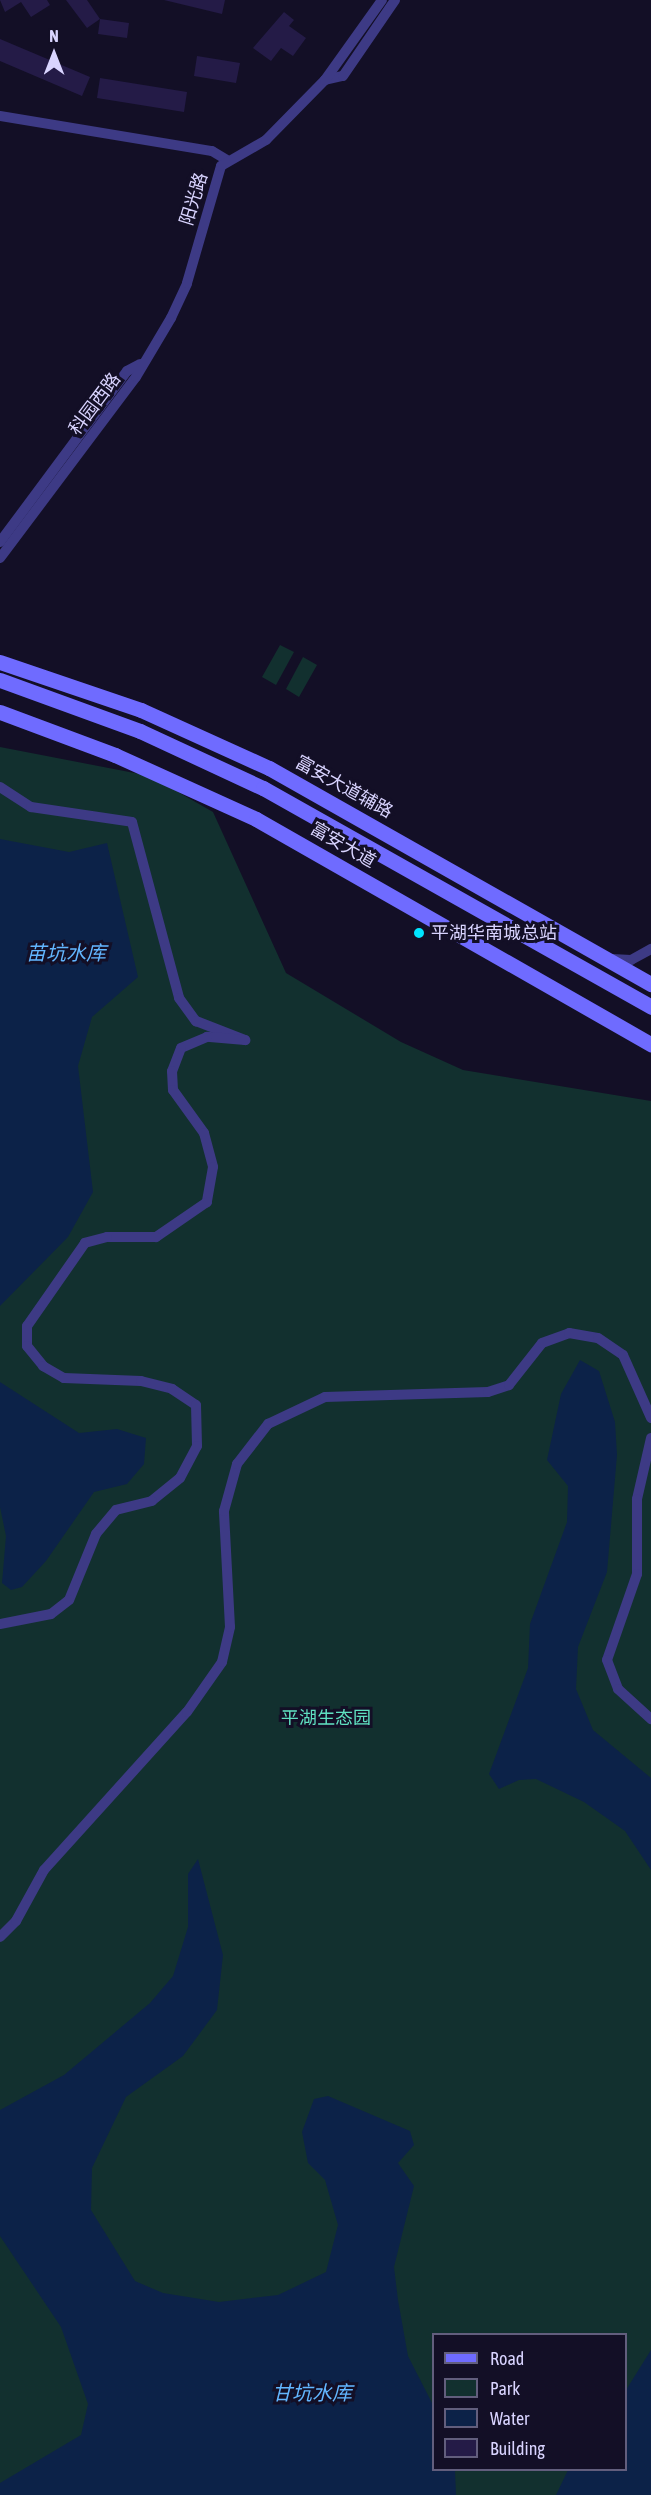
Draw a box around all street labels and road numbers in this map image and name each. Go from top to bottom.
street label: 阳光路 [176,170,212,228]
street label: 科园西路 [65,369,125,439]
street label: 富安大道辅路 [292,751,396,823]
street label: 富安大道 [306,818,380,872]

